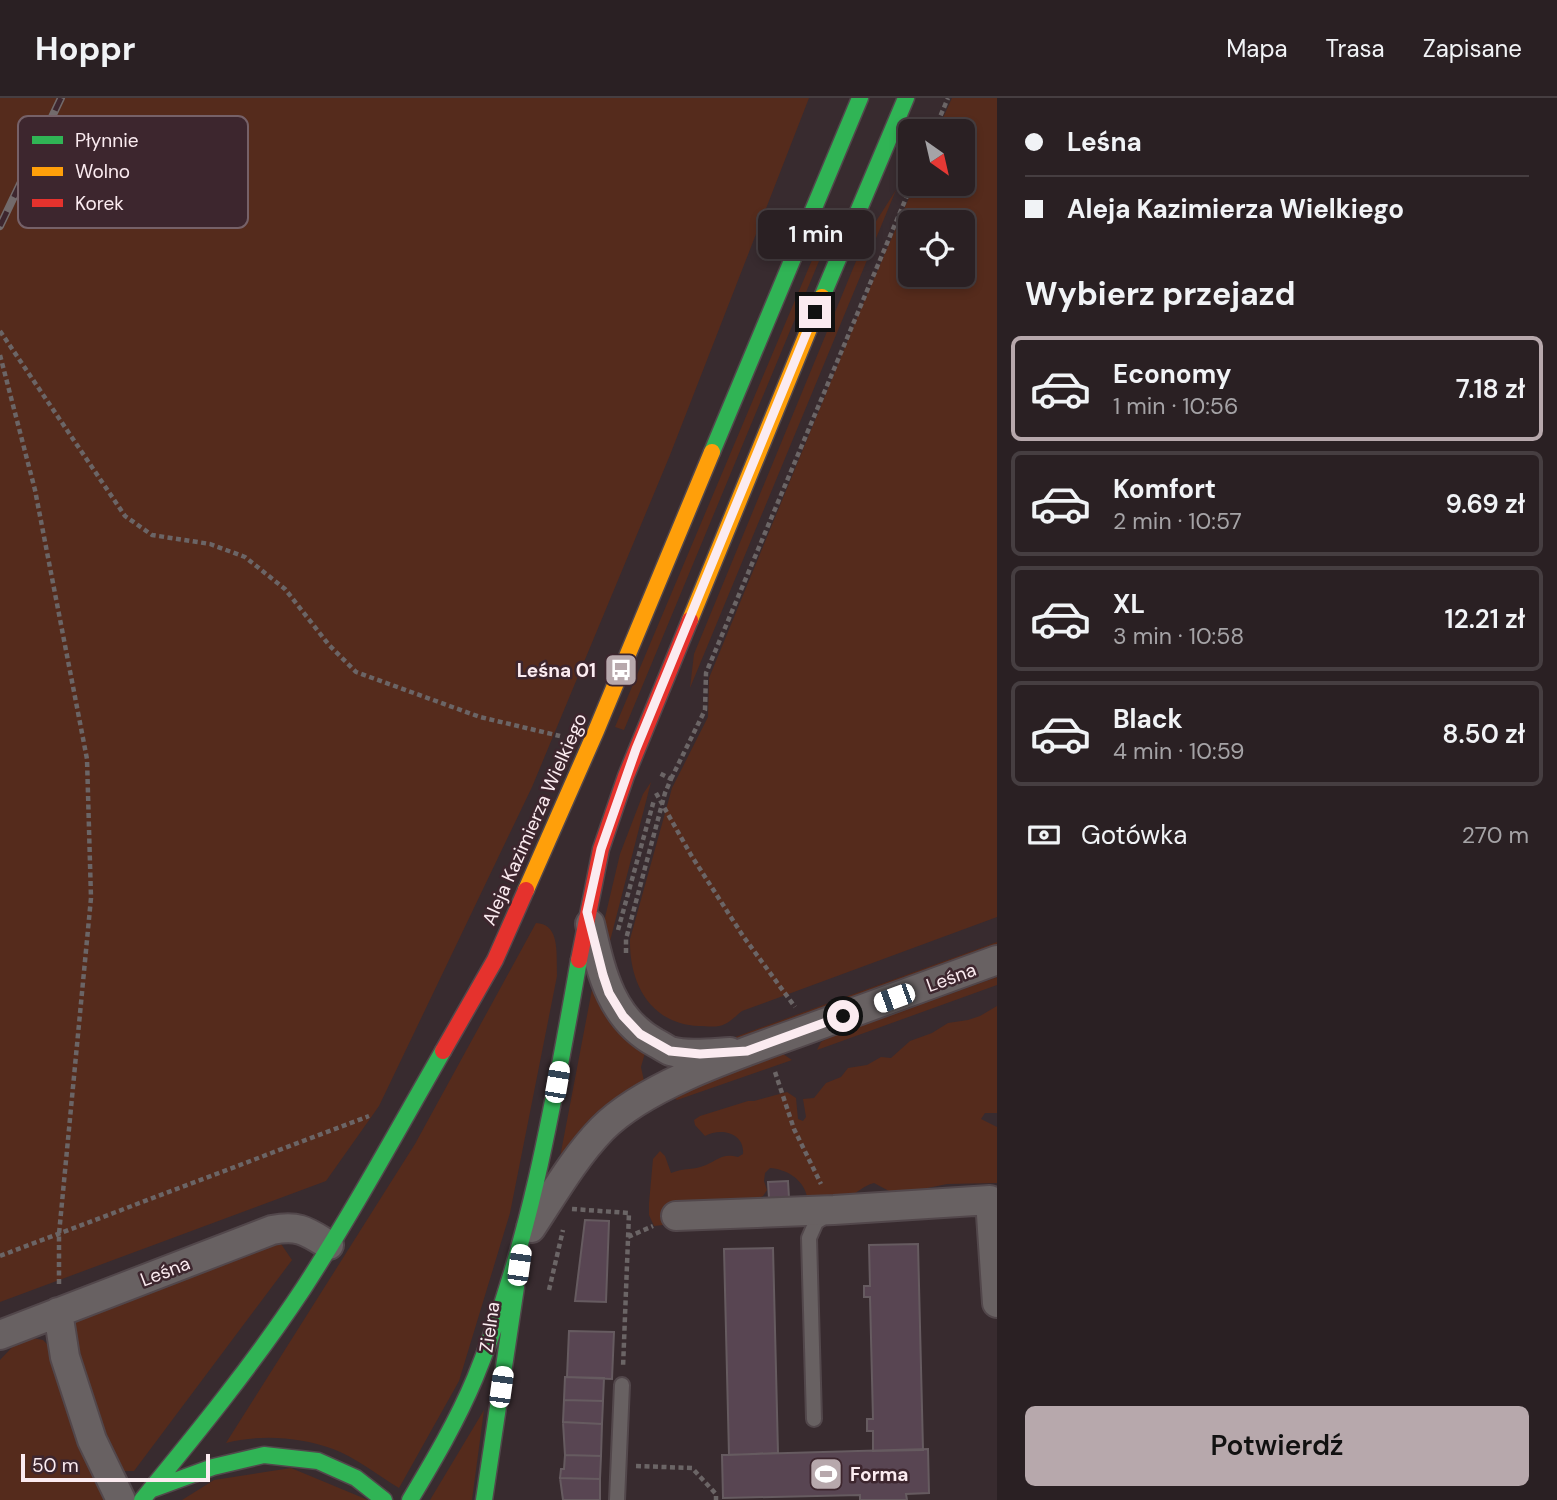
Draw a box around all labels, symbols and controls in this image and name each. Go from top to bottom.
text: Hoppr [35,27,135,70]
text: Mapa [1226,33,1288,64]
text: Trasa [1326,33,1385,64]
text: Zapisane [1423,33,1522,64]
legend [18,116,248,228]
north arrow [898,119,975,196]
map controls [898,119,975,287]
text: Leśna [1067,125,1142,159]
text: Płynnie [75,128,139,153]
text: Wolno [75,159,130,184]
text: Korek [75,191,124,216]
text: Aleja Kazimierza Wielkiego [1067,192,1404,226]
button: locate [898,210,975,287]
callout: 1 min [757,211,873,260]
text: 1 min [789,219,843,249]
text: Wybierz przejazd [1025,273,1295,315]
route end [799,296,831,328]
icon: car [1029,357,1092,420]
text: Economy [1113,357,1231,391]
text: 7.18 zł [1456,372,1525,406]
text: 1 min · 10:56 [1113,391,1238,421]
icon: car [1029,472,1092,535]
text: Komfort [1113,472,1216,506]
text: 9.69 zł [1445,487,1525,521]
text: 2 min · 10:57 [1113,506,1242,536]
icon: car [1029,587,1092,650]
text: XL [1113,587,1145,621]
text: 12.21 zł [1445,602,1525,636]
text: 3 min · 10:58 [1113,621,1244,651]
bus stop icon: Leśna 01 [602,651,640,689]
place label: Leśna 01 [517,658,596,683]
icon: car [1029,702,1092,765]
text: Black [1113,702,1183,736]
street label: Aleja Kazimierza Wielkiego [476,709,593,929]
text: 8.50 zł [1442,717,1525,751]
text: 4 min · 10:59 [1113,736,1244,766]
icon: cash [1025,816,1063,854]
text: Gotówka [1081,818,1187,852]
text: 270 m [1462,820,1529,850]
street label: Leśna [923,957,979,998]
car [871,981,918,1015]
route start [827,1000,859,1032]
car [544,1059,571,1105]
car [506,1243,533,1287]
street label: Leśna [137,1251,194,1292]
street label: Zielna [474,1300,505,1354]
car [488,1365,515,1409]
button: Potwierdź [1025,1406,1529,1486]
scale bar [21,1451,210,1483]
text: 50 m [32,1453,79,1478]
sports icon: Forma [807,1455,845,1493]
place label: Forma [850,1462,908,1487]

